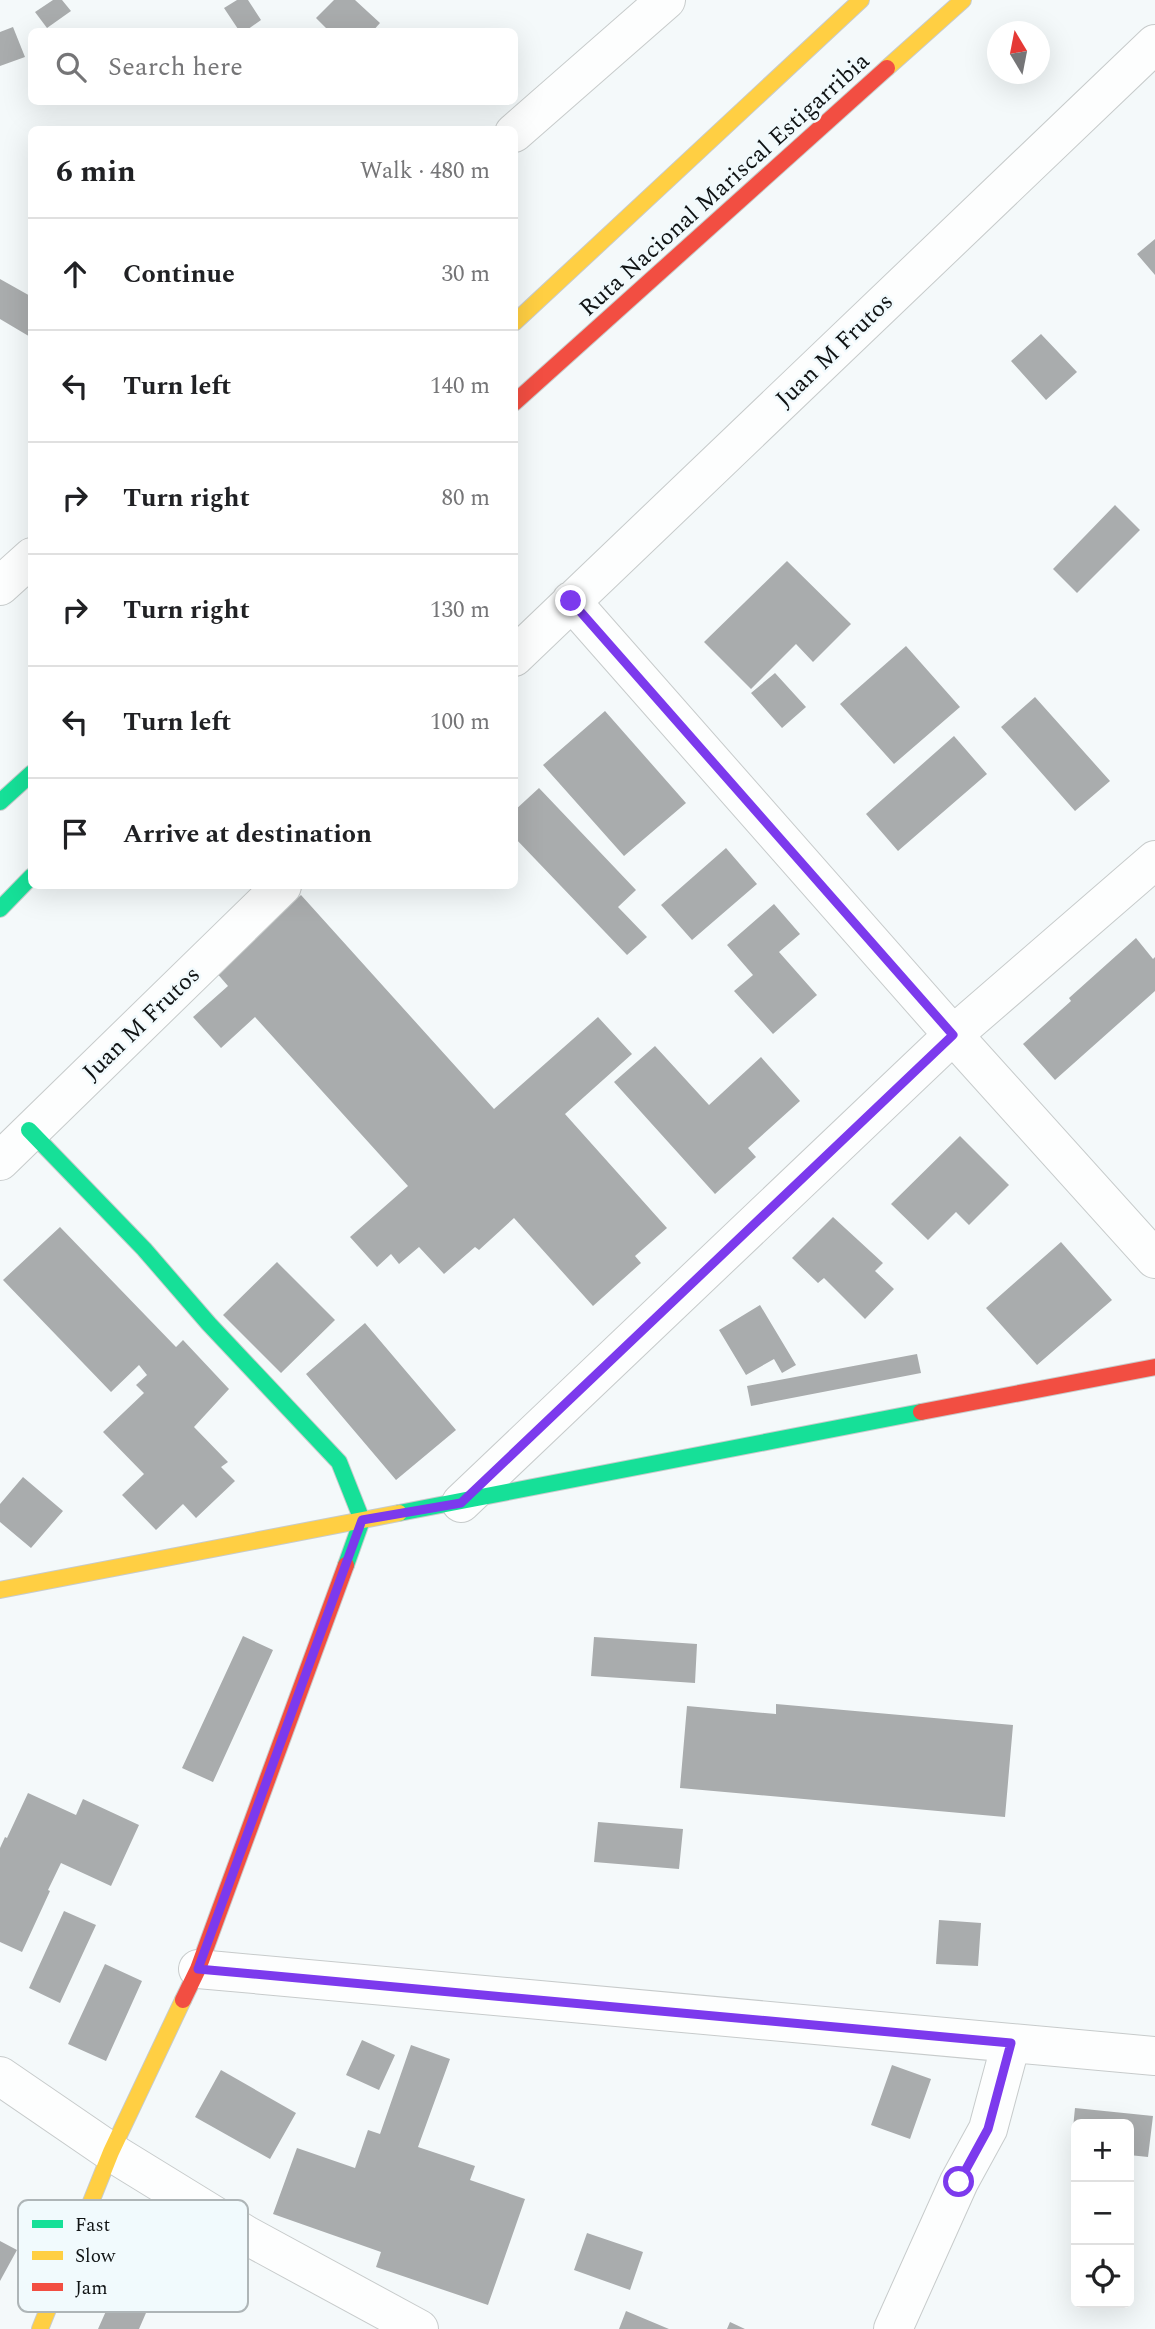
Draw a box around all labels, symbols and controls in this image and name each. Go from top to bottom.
north arrow [987,21,1050,84]
search box [28,28,518,105]
street label: Ruta Nacional Mariscal Estigarribia [571,44,878,325]
text: Search here [108,47,243,87]
icon: search [52,48,90,86]
text: 6 min [56,149,136,195]
text: Walk · 480 m [360,154,490,189]
text: Continue [123,254,235,294]
icon: ahead [56,255,94,293]
text: 30 m [441,257,490,292]
street label: Juan M Frutos [767,285,902,417]
text: Turn left [123,366,231,406]
icon: left [56,367,94,405]
text: 140 m [430,369,490,404]
text: Turn right [123,478,250,518]
icon: right [56,479,94,517]
text: 80 m [441,481,490,516]
route end [555,585,586,616]
text: Turn right [123,590,250,630]
icon: right [56,591,94,629]
text: 130 m [430,593,490,628]
text: Turn left [123,702,231,742]
icon: left [56,703,94,741]
text: 100 m [430,705,490,740]
text: Arrive at destination [123,814,372,854]
icon: arrive [56,815,94,853]
street label: Juan M Frutos [74,958,209,1090]
map controls [1071,2119,1134,2308]
button: + [1071,2119,1134,2182]
route start [943,2166,974,2197]
button: − [1071,2182,1134,2245]
legend [18,2200,248,2312]
text: Fast [75,2211,111,2240]
text: Slow [75,2242,116,2271]
button: locate [1071,2245,1134,2308]
text: Jam [75,2274,107,2303]

